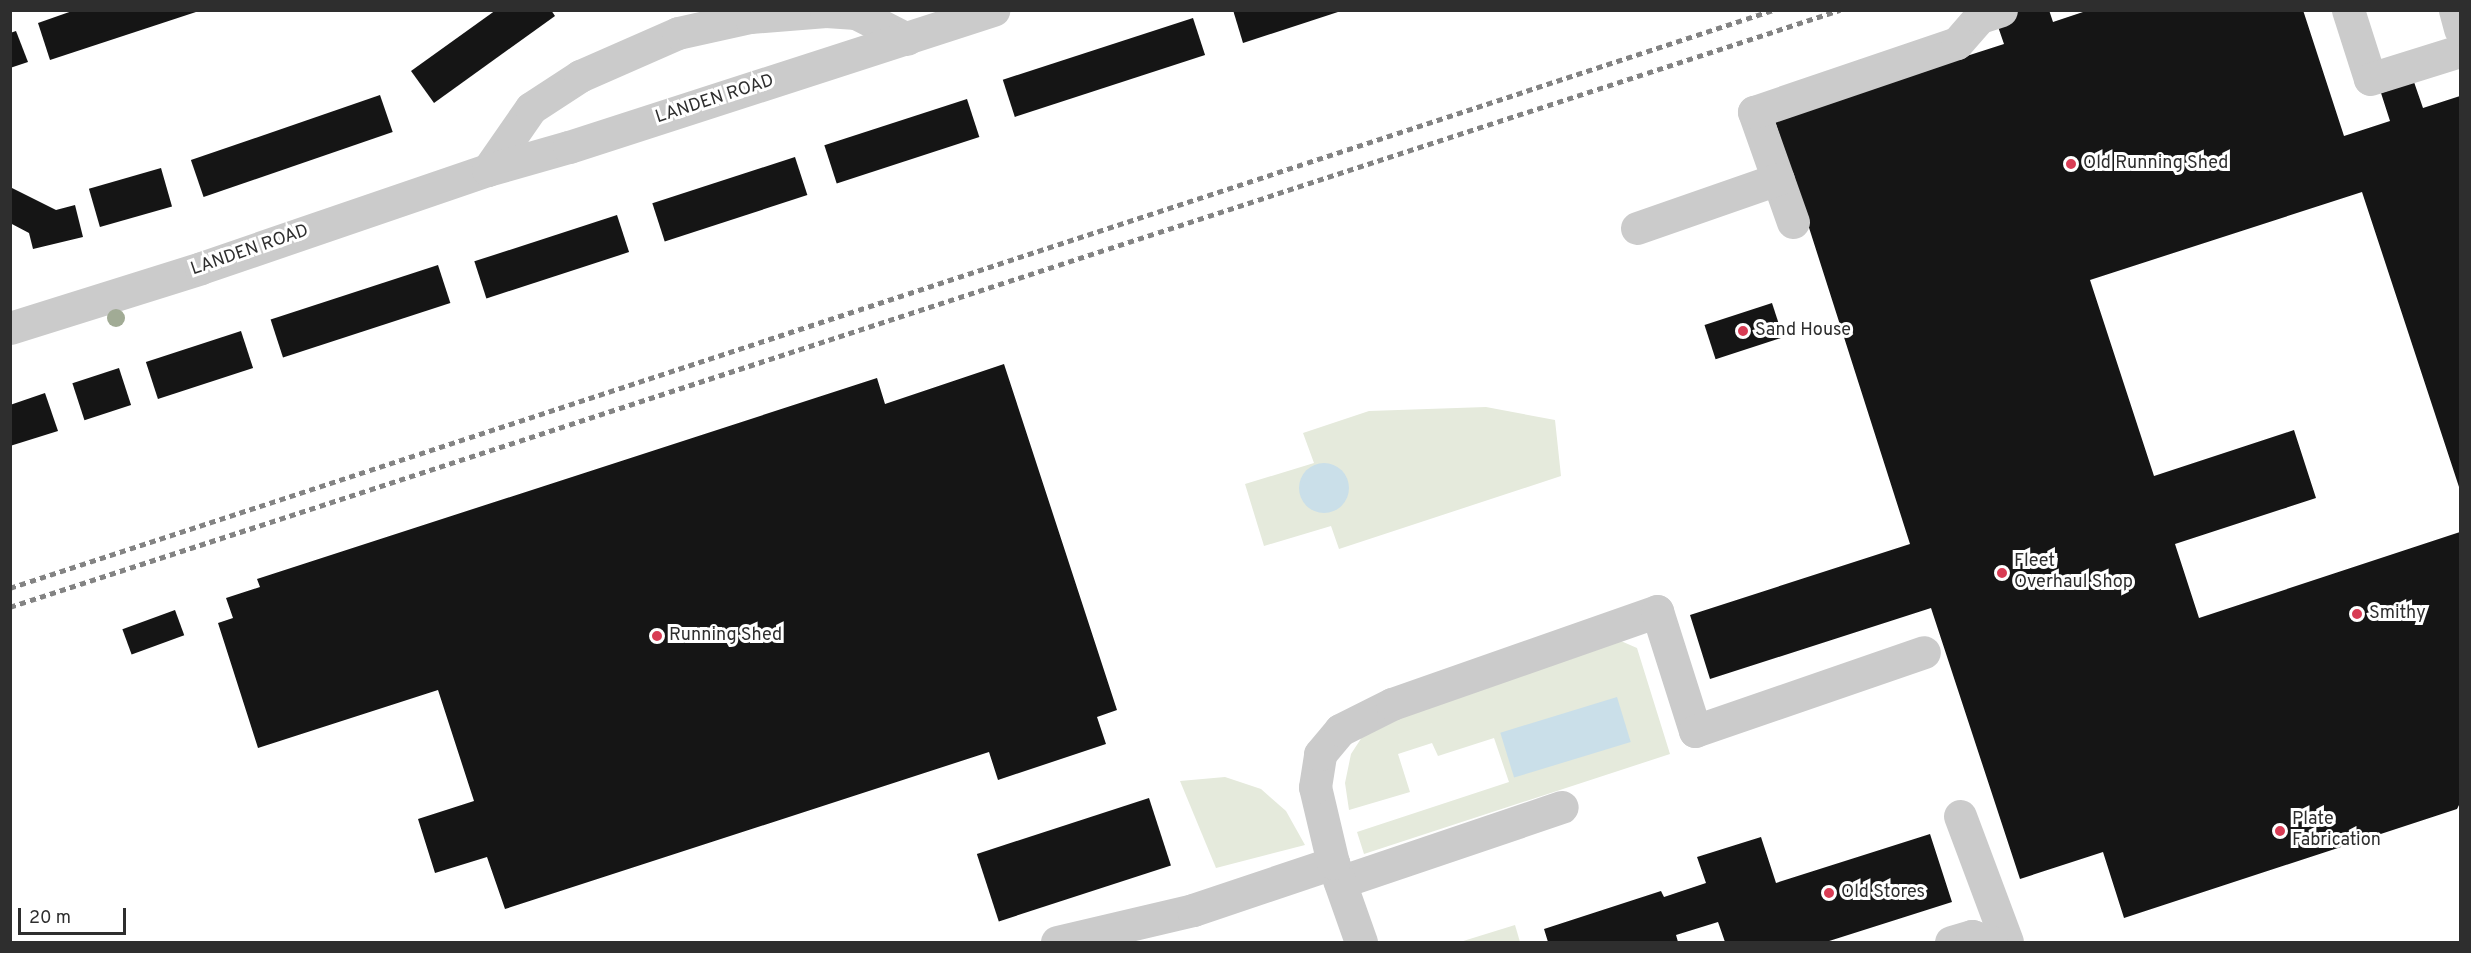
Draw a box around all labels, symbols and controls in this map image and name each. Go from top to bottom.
street label: LANDEN ROAD [653,71,777,129]
place label: Old Running Shed [2083,153,2228,175]
marker: Old Running Shed [2064,157,2078,171]
street label: LANDEN ROAD [188,221,312,281]
place label: Sand House [1755,320,1851,342]
marker: Sand House [1736,324,1750,338]
place label: Fleet Overhaul Shop [2014,552,2133,594]
marker: Fleet Overhaul Shop [1995,566,2009,580]
place label: Smithy [2369,603,2426,625]
marker: Smithy [2350,607,2364,621]
place label: Running Shed [669,625,782,647]
marker: Running Shed [650,629,664,643]
place label: Plate Fabrication [2292,810,2381,852]
marker: Plate Fabrication [2273,824,2287,838]
place label: Old Stores [1841,882,1925,904]
marker: Old Stores [1822,886,1836,900]
scale bar [21,896,129,934]
text: 20 m [29,907,71,930]

